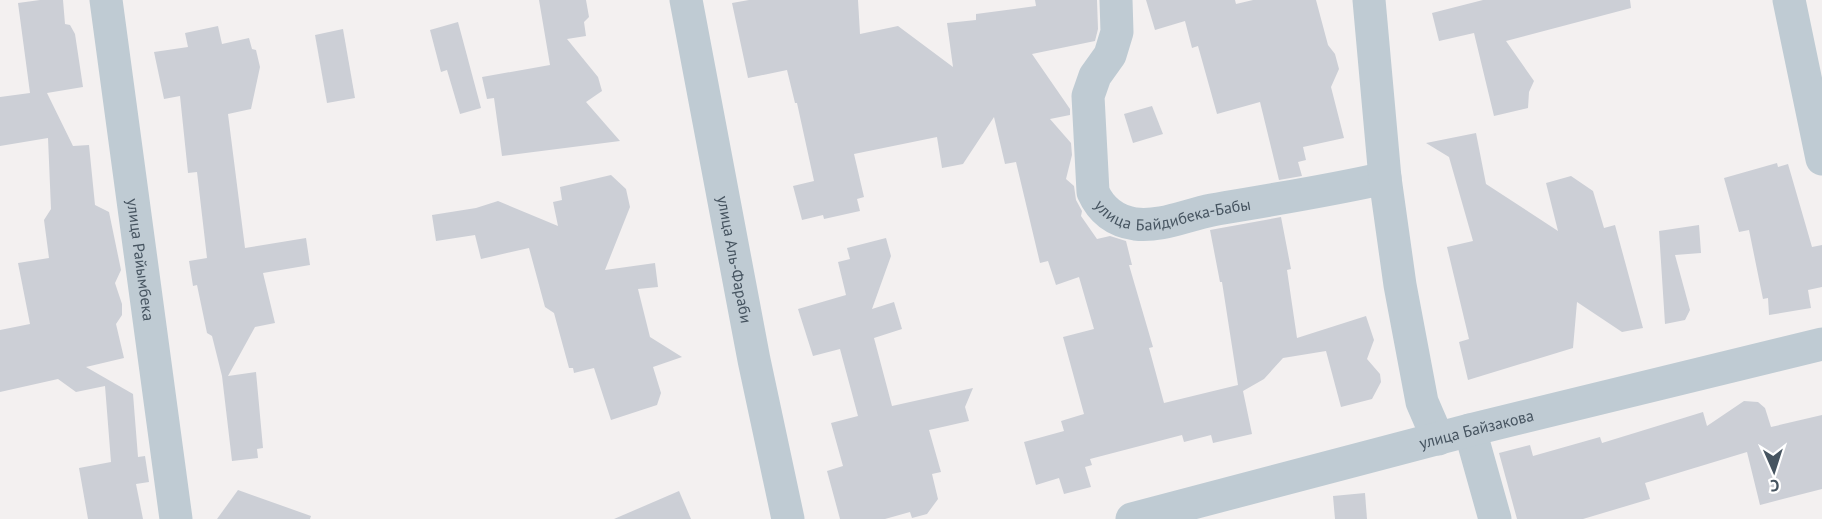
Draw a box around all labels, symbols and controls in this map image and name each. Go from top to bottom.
street label: улица Байдибека-Бабы [1095,184,1257,212]
street label: улица Аль-Фараби [713,194,757,325]
text: улица Байдибека-Бабы [1090,194,1252,235]
street label: улица Райымбека [123,197,159,322]
street label: улица Байзакова [1417,405,1536,453]
north arrow [1744,441,1804,501]
text: С [1770,476,1780,496]

